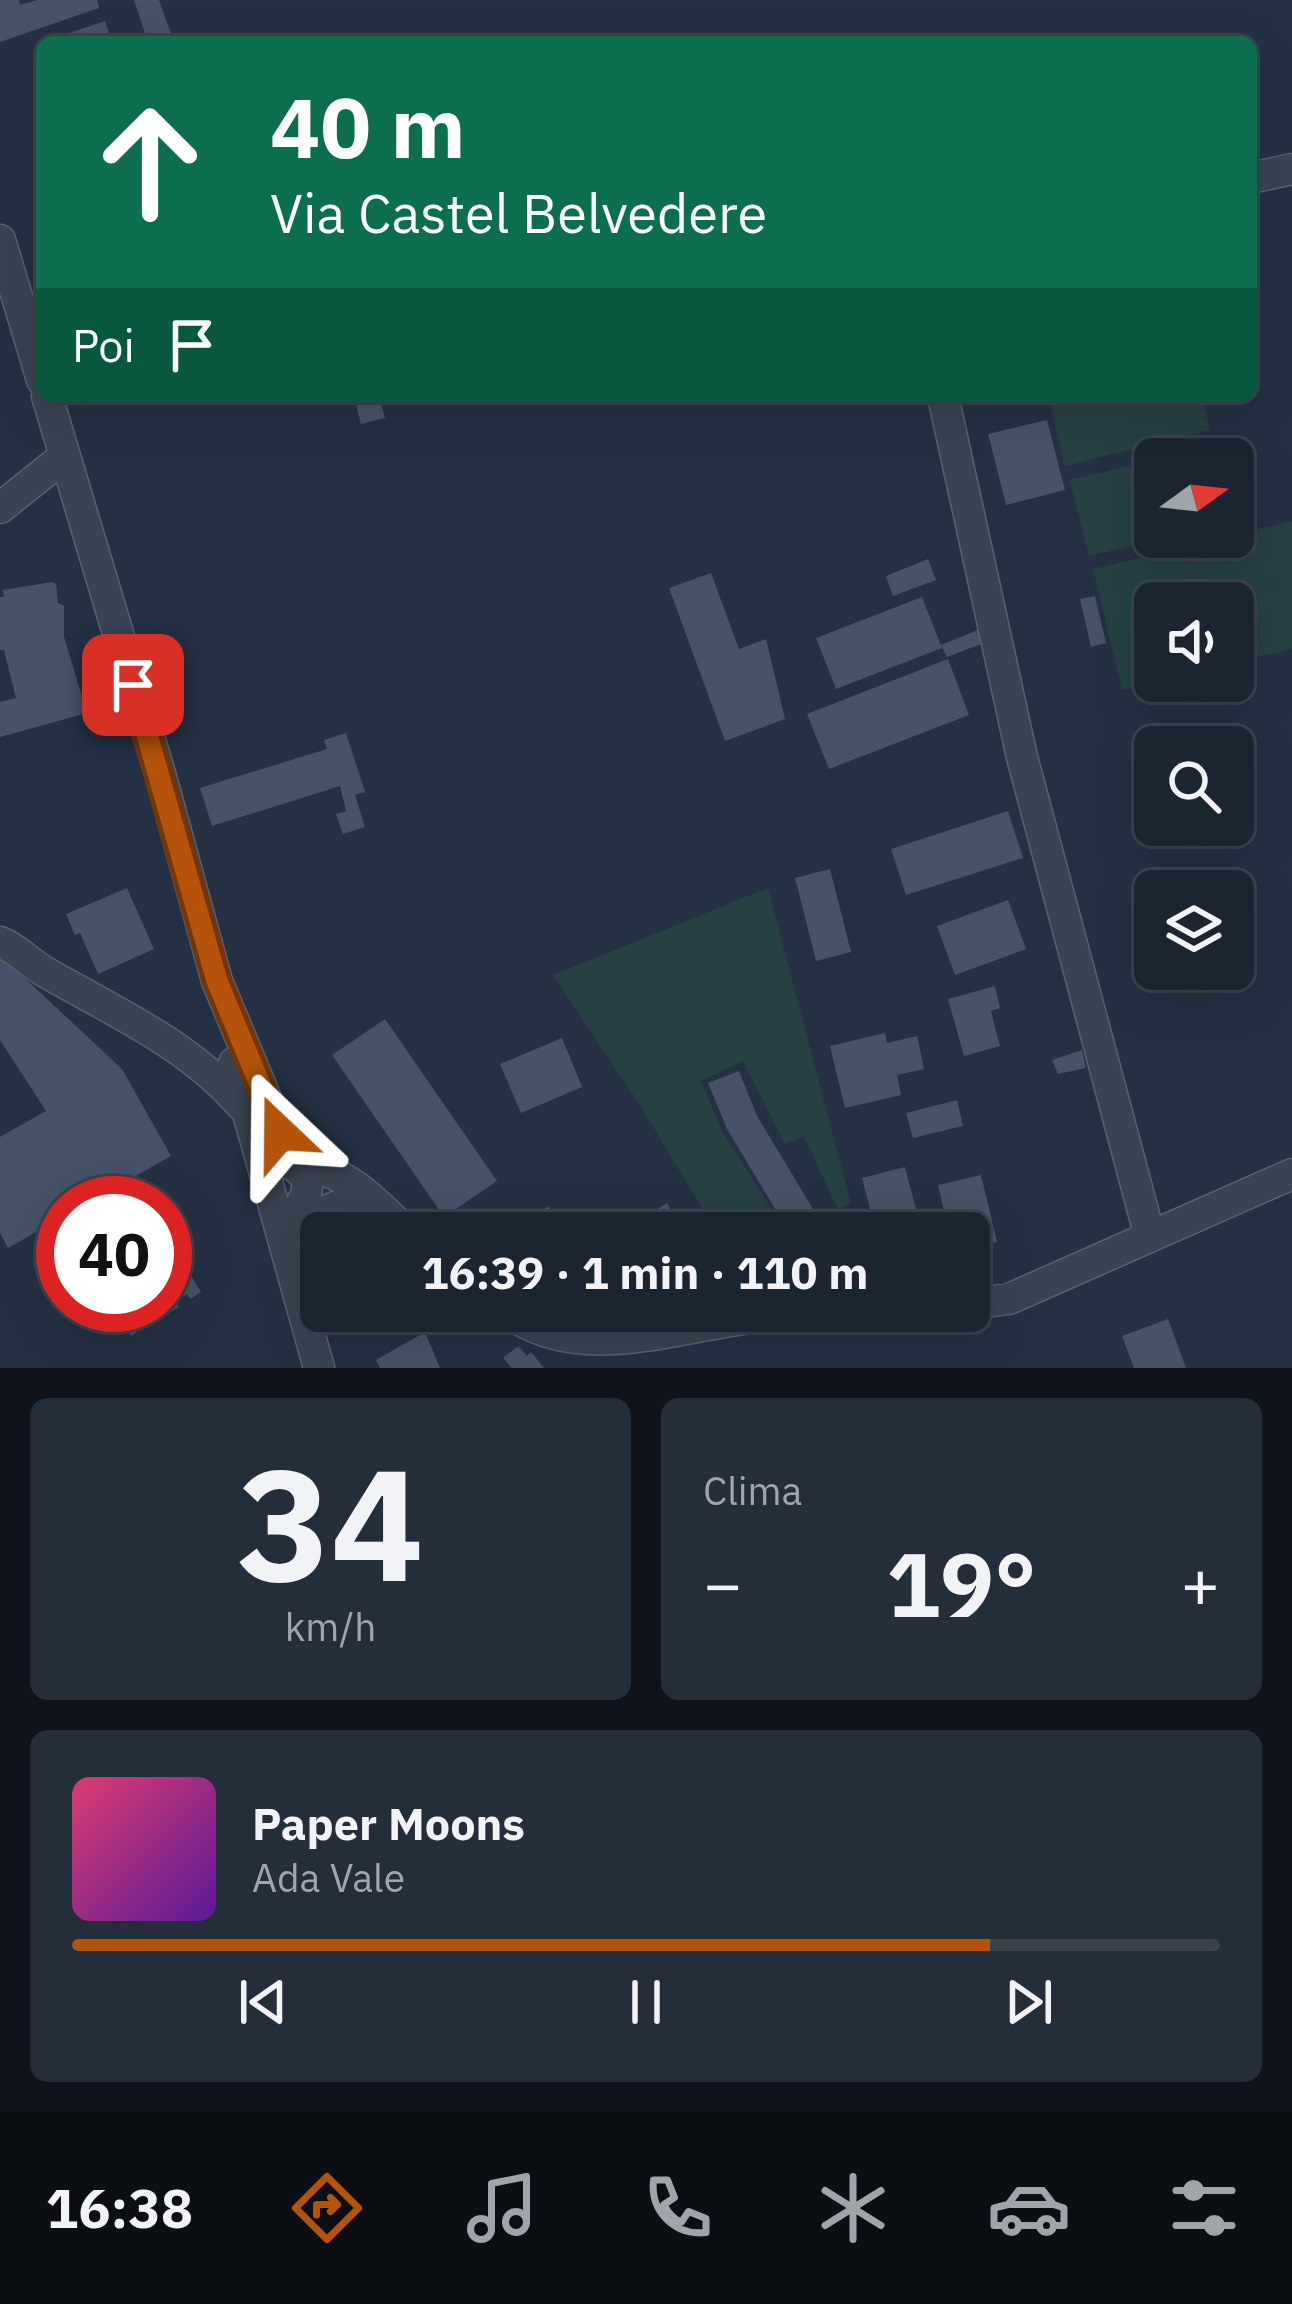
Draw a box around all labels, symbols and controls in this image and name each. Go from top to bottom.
text: 40 m [270,72,466,181]
icon: ahead [72,84,228,240]
text: Via Castel Belvedere [270,178,767,248]
icon: arrive [159,312,225,378]
text: Poi [72,316,135,374]
north arrow [1134,438,1254,558]
map controls [1134,438,1254,990]
button: sound [1134,582,1254,702]
pin [82,634,184,736]
icon: arrive [100,652,166,718]
button: search [1134,726,1254,846]
button: layers [1134,870,1254,990]
position arrow [217,1070,343,1196]
speed limit sign: 40 [36,1176,192,1332]
text: 16:39 · 1 min · 110 m [422,1243,868,1301]
text: 34 [237,1421,424,1624]
text: Clima [703,1465,802,1516]
text: 19° [886,1525,1037,1642]
text: − [703,1540,743,1626]
text: + [1180,1540,1220,1626]
text: km/h [285,1601,376,1652]
text: Paper Moons [252,1794,525,1852]
text: Ada Vale [252,1852,405,1903]
icon: previous [230,1969,296,2035]
icon: pause [613,1969,679,2035]
icon: next [996,1969,1062,2035]
icon: directions [285,2166,369,2250]
icon: music [460,2166,544,2250]
icon: phone [636,2166,720,2250]
icon: climate [811,2166,895,2250]
icon: car [987,2166,1071,2250]
icon: filters [1162,2166,1246,2250]
text: 16:38 [46,2173,193,2243]

